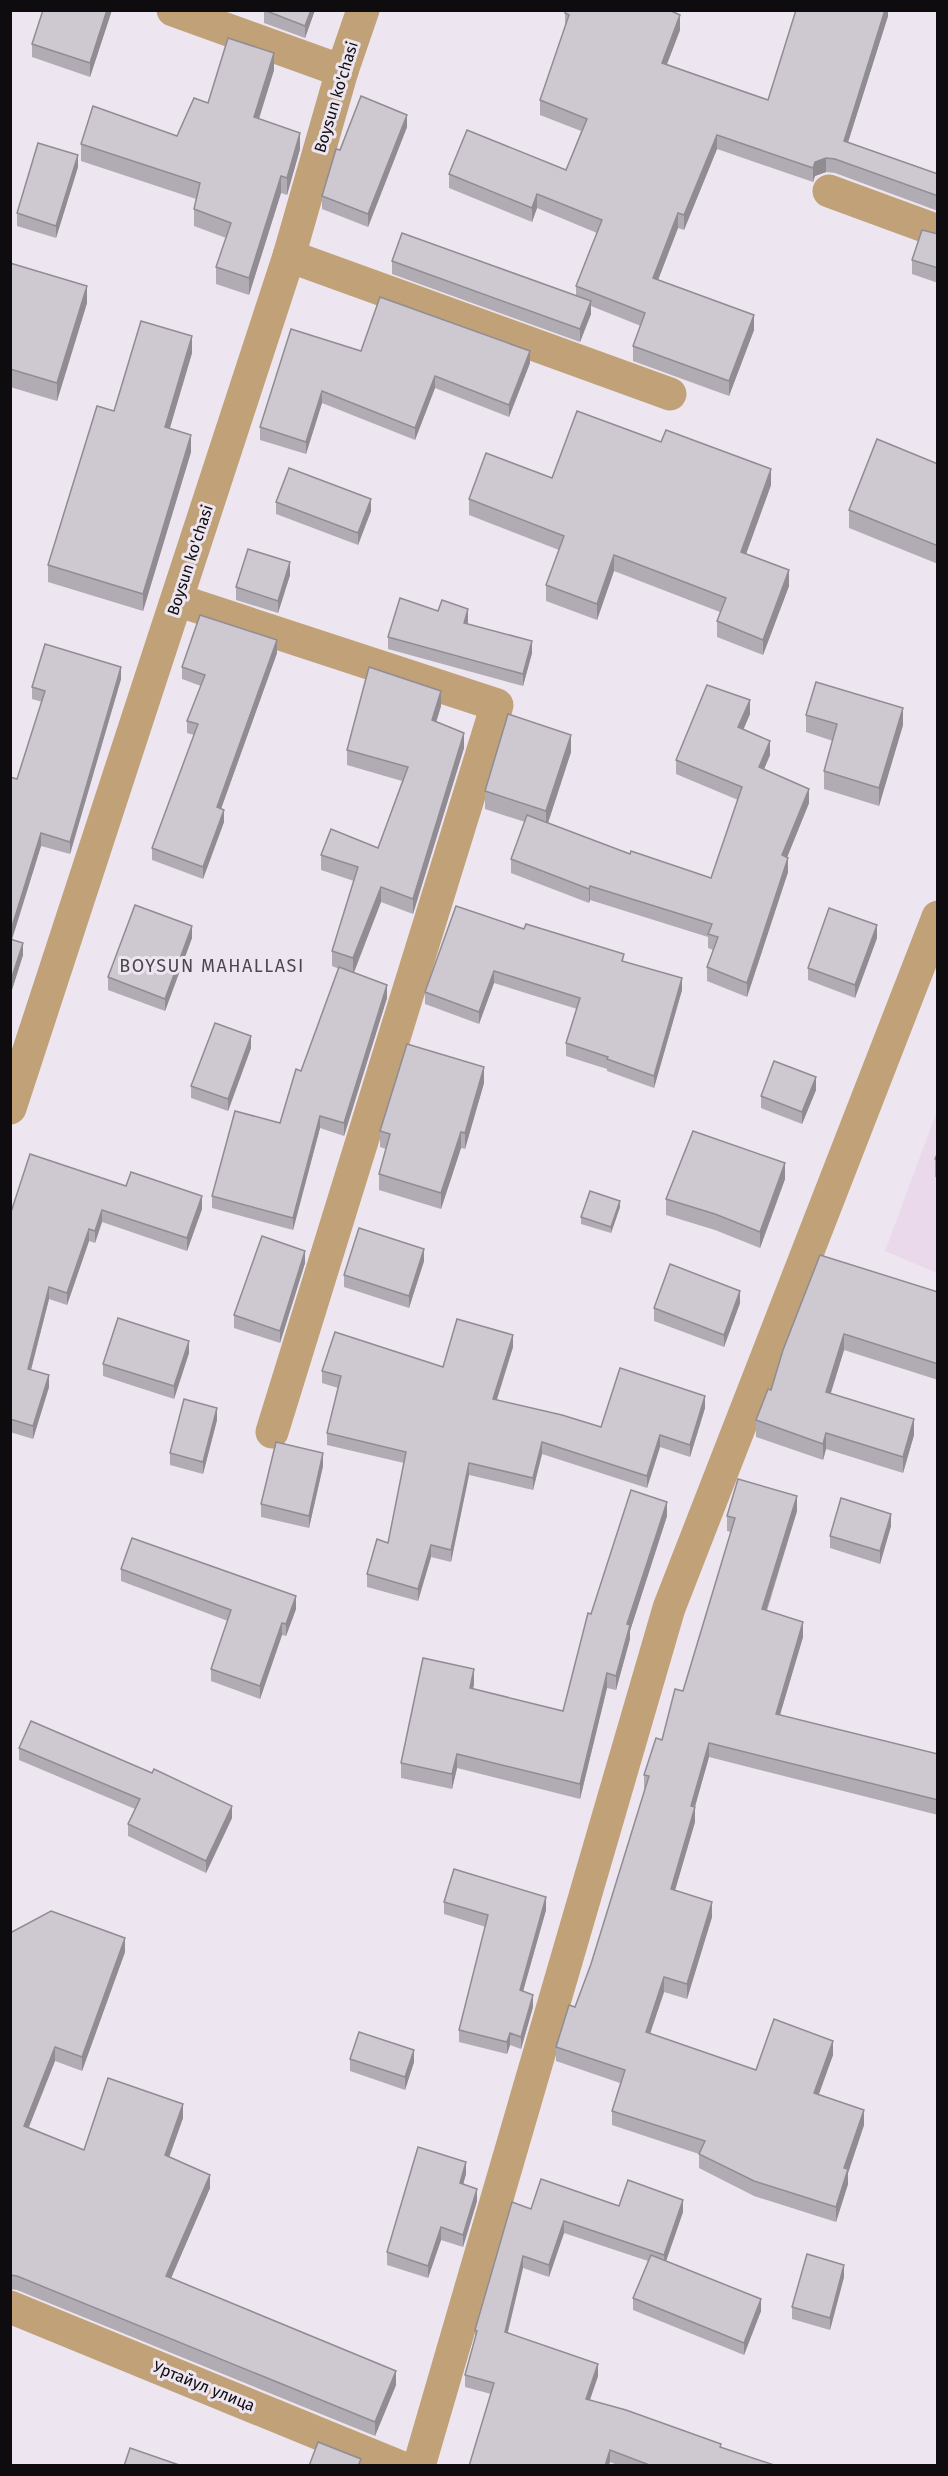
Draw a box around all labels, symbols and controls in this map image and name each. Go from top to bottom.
street label: Boysun ko'chasi [310,39,362,155]
street label: Boysun ko'chasi [163,502,217,618]
district label: BOYSUN MAHALLASI [119,955,305,977]
street label: Уртайул улица [150,2357,258,2415]

